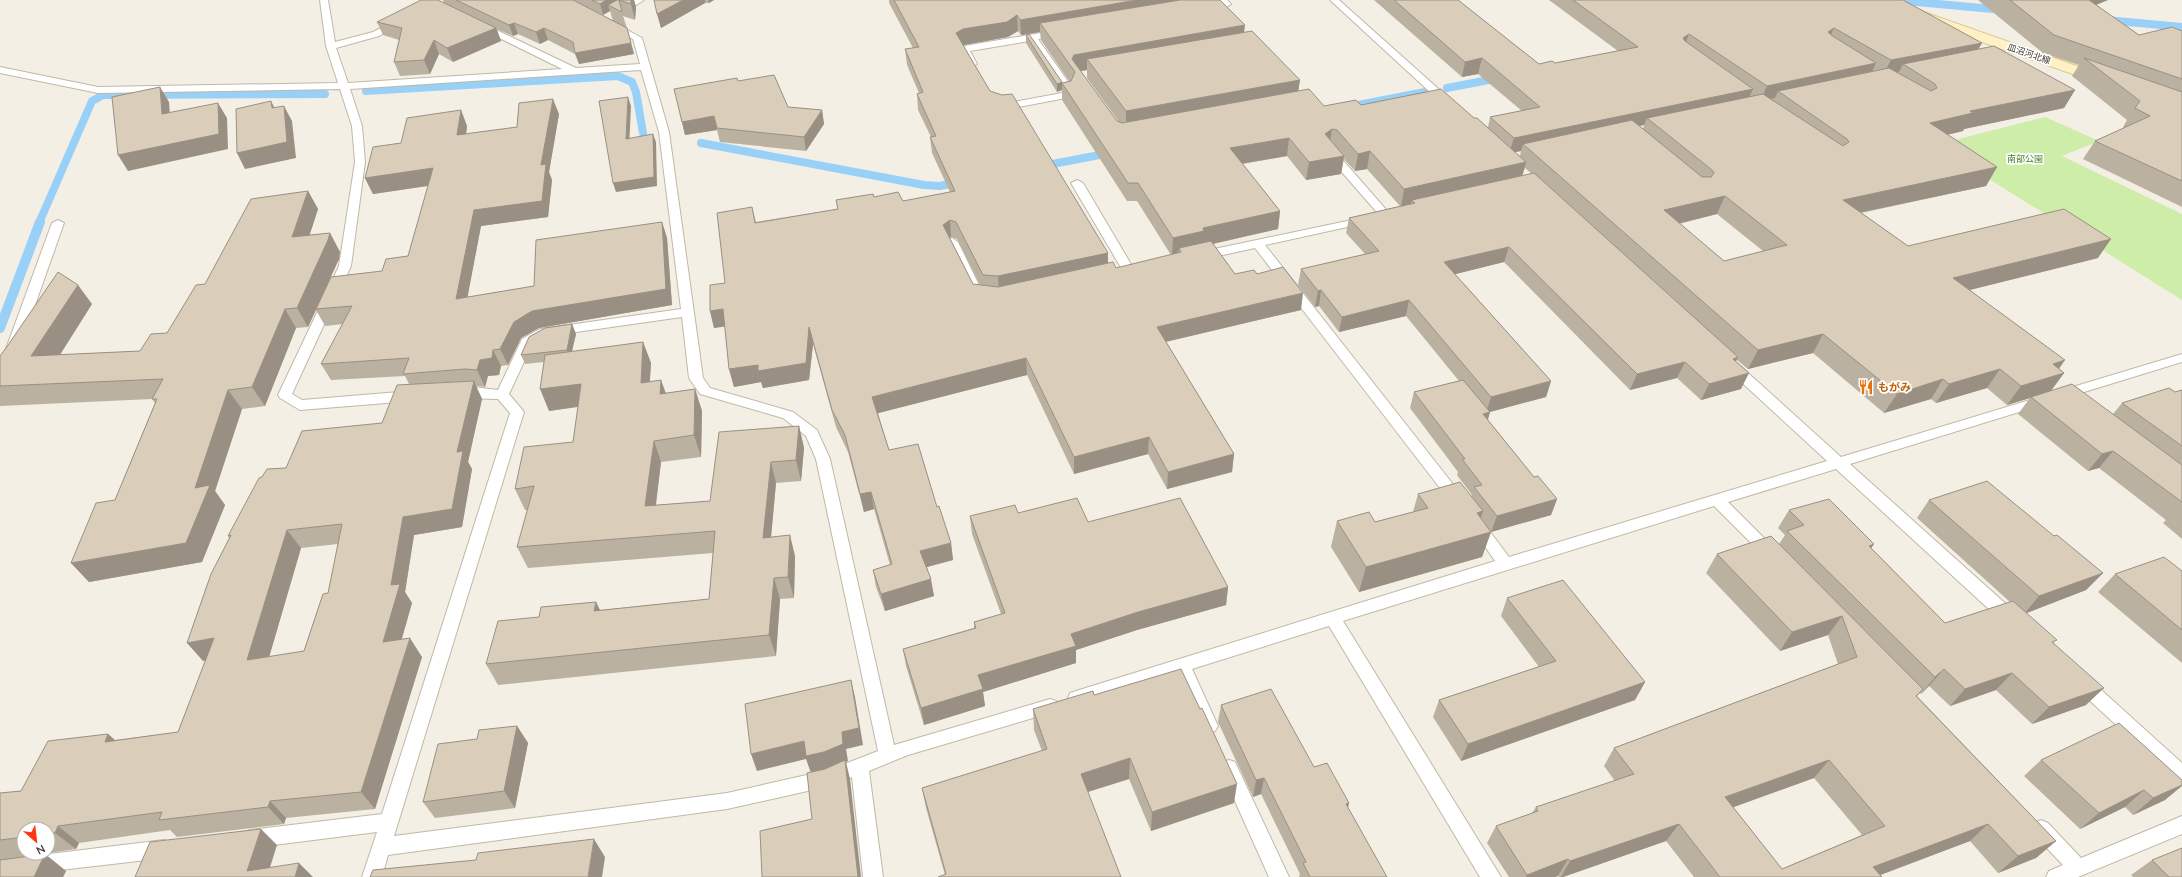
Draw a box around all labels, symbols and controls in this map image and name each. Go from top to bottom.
street label: 皿沼河北線 [2006,41,2053,67]
park label: 南部公園 [2007,153,2043,165]
restaurant icon: もがみ [1857,378,1875,396]
place label: もがみ [1878,380,1911,395]
north arrow [16,821,56,861]
text: N [33,841,48,858]

